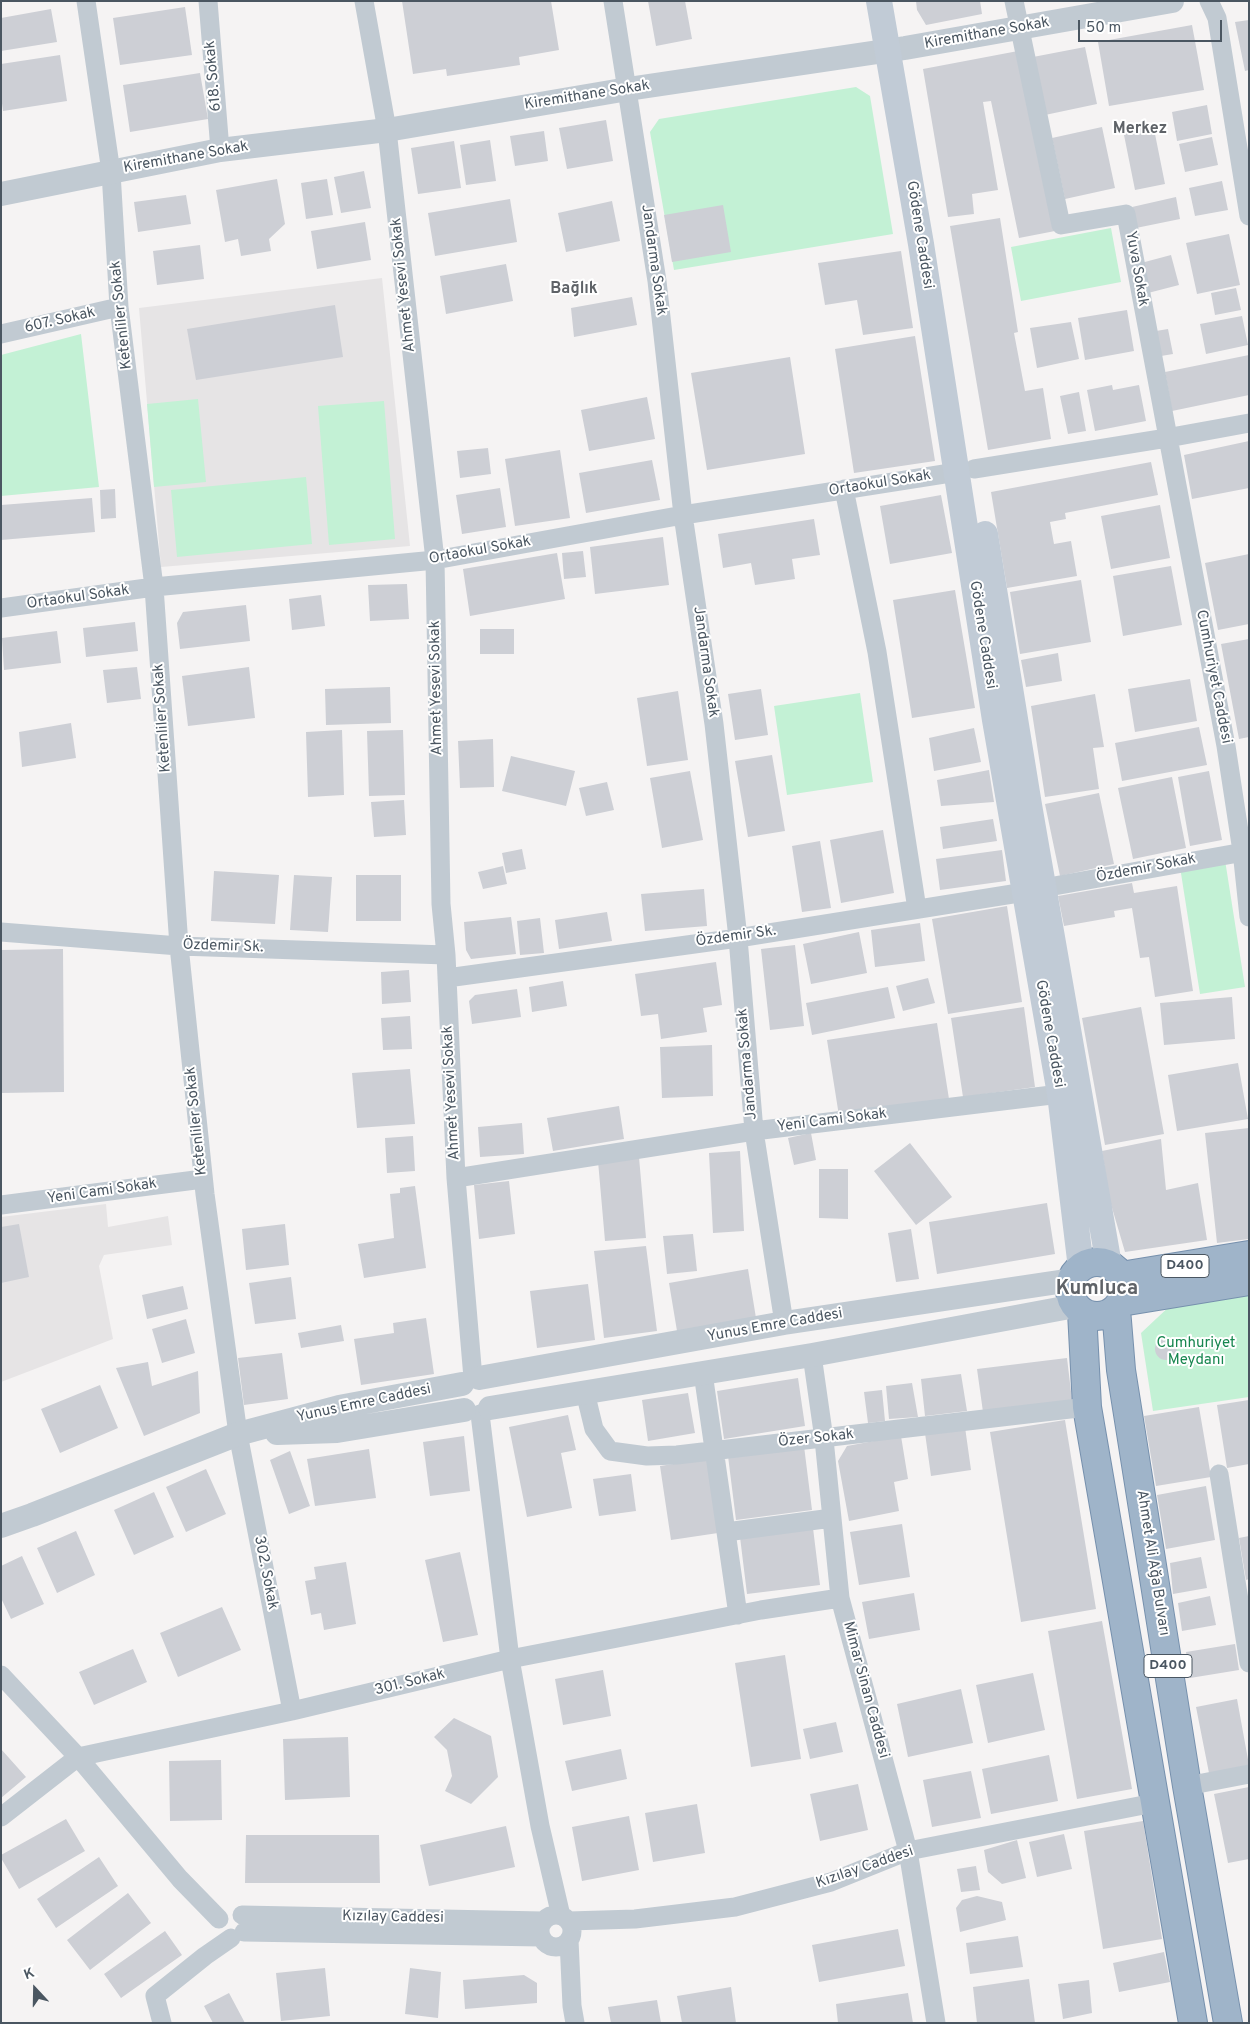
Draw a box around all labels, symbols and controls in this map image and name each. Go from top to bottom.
scale bar [1080,10,1224,42]
street label: Kiremithane Sokak [923,14,1051,54]
text: 50 m [1086,19,1121,38]
street label: 618. Sokak [202,40,226,112]
street label: Kiremithane Sokak [523,77,651,115]
district label: Merkez [1113,120,1167,140]
street label: Kiremithane Sokak [122,138,250,178]
street label: Gödene Caddesi [902,180,936,290]
street label: Jandarma Sokak [636,203,670,317]
street label: Ahmet Yesevi Sokak [388,217,420,353]
street label: Yuva Sokak [1120,230,1152,308]
street label: Ketenliler Sokak [107,260,137,370]
district label: Bağlık [550,280,598,300]
street label: 607. Sokak [23,304,97,338]
street label: Ortaokul Sokak [828,467,932,501]
street label: Ortaokul Sokak [428,533,532,569]
street label: Gödene Caddesi [965,580,999,690]
street label: Ortaokul Sokak [26,582,130,614]
street label: Jandarma Sokak [688,605,722,719]
street label: Cumhuriyet Caddesi [1191,609,1235,745]
street label: Ahmet Yesevi Sokak [427,620,447,756]
street label: Ketenliler Sokak [150,663,176,773]
street label: Özdemir Sokak [1095,851,1197,887]
street label: Özdemir Sk. [695,922,777,952]
street label: Özdemir Sk. [182,937,264,957]
street label: Gödene Caddesi [1031,979,1067,1089]
street label: Jandarma Sokak [734,1007,762,1121]
street label: Ahmet Yesevi Sokak [439,1025,465,1161]
street label: Ketenliler Sokak [182,1066,212,1176]
street label: Yeni Cami Sokak [776,1105,888,1137]
street label: Yeni Cami Sokak [46,1175,158,1209]
road number: D400 [1161,1254,1209,1278]
district label: Kumluca [1056,1278,1138,1302]
street label: Yunus Emre Caddesi [706,1305,844,1347]
park label: Cumhuriyet Meydanı [1157,1335,1235,1370]
street label: Yunus Emre Caddesi [295,1381,433,1427]
street label: Özer Sokak [777,1426,855,1452]
street label: Ahmet Ali Ağa Bulvarı [1132,1489,1172,1637]
street label: 302. Sokak [249,1534,281,1612]
street label: Mimar Sinan Caddesi [838,1620,892,1760]
road number: D400 [1144,1654,1192,1678]
street label: 301. Sokak [373,1666,447,1700]
street label: Kızılay Caddesi [814,1843,916,1893]
street label: Kızılay Caddesi [342,1908,444,1928]
north arrow [10,1964,60,2014]
text: K [22,1965,37,1984]

